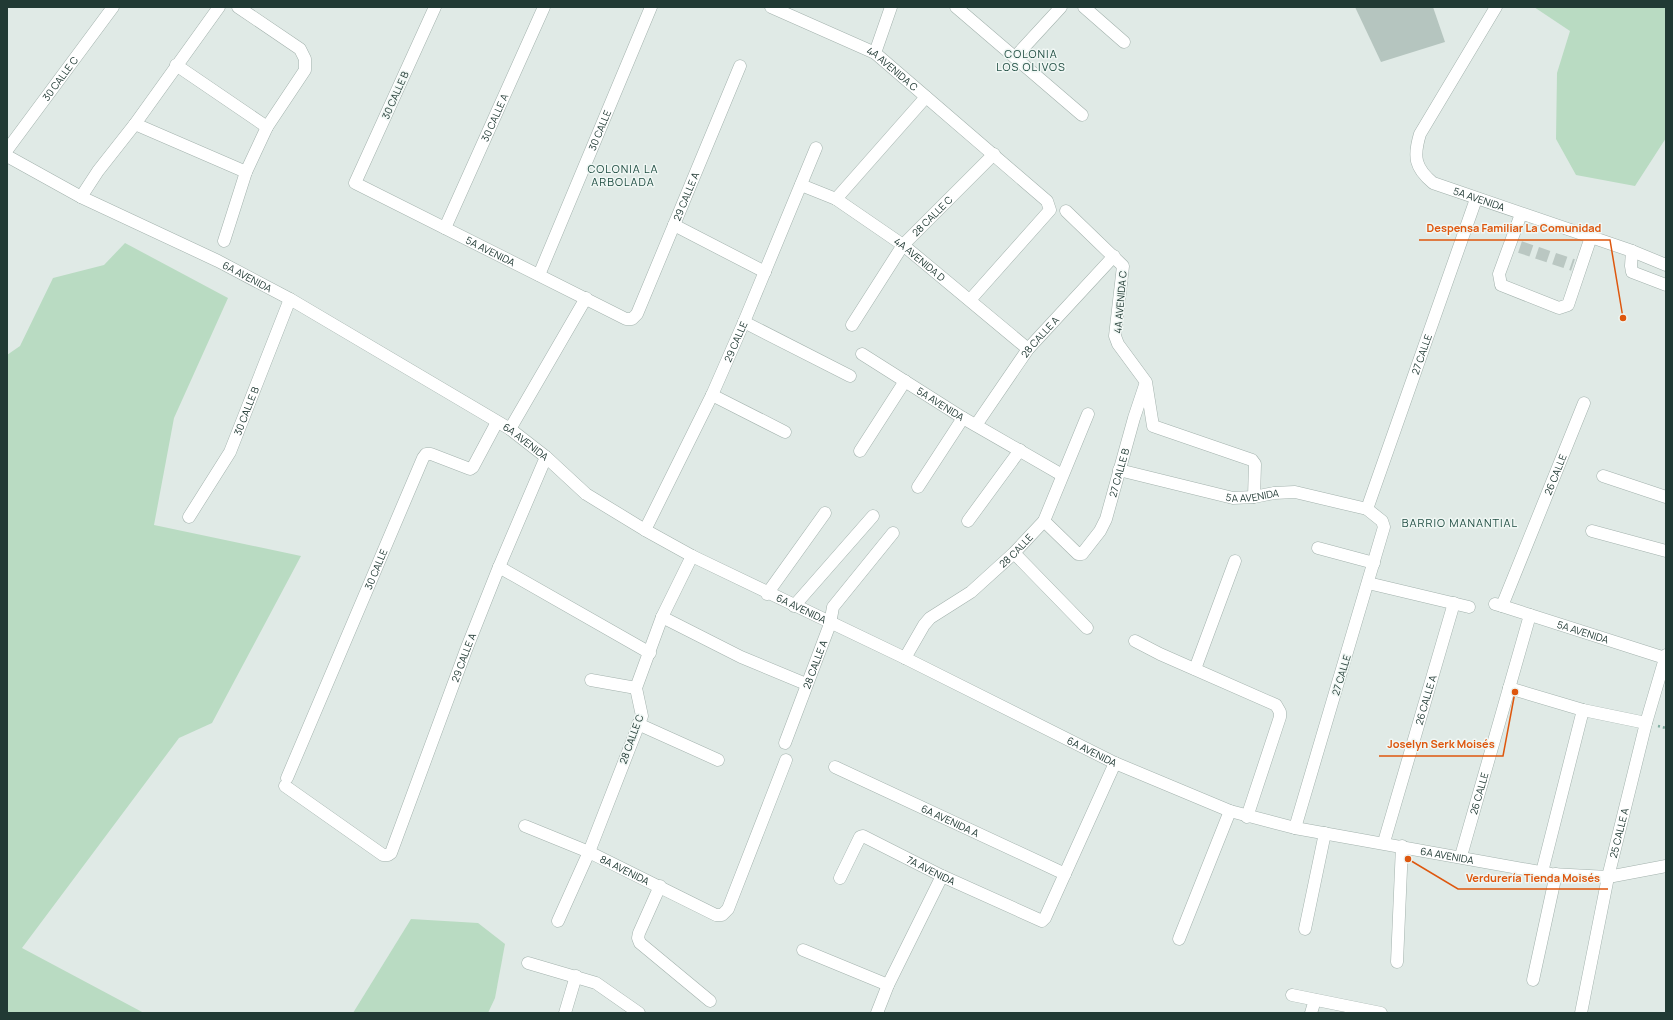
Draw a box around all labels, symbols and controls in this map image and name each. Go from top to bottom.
street label: 4A AVENIDA C [865,43,921,94]
district label: COLONIA LOS OLIVOS [996,46,1066,74]
street label: 30 CALLE C [39,53,81,104]
street label: 30 CALLE B [378,69,412,121]
street label: 30 CALLE A [478,91,512,144]
street label: 30 CALLE [585,107,614,153]
district label: COLONIA LA ARBOLADA [587,161,659,189]
street label: 29 CALLE A [670,169,702,223]
street label: 5A AVENIDA [1452,184,1507,214]
street label: 28 CALLE C [909,193,955,239]
callout: Despensa Familiar La Comunidad [1419,217,1610,240]
text: Despensa Familiar La Comunidad [1427,220,1602,235]
street label: 5A AVENIDA [463,233,518,270]
street label: 4A AVENIDA D [891,234,949,285]
street label: 6A AVENIDA [220,258,275,296]
street label: 4A AVENIDA C [1110,270,1130,334]
street label: 28 CALLE A [1017,313,1062,360]
street label: 29 CALLE [720,319,751,364]
street label: 27 CALLE [1408,332,1435,376]
street label: 5A AVENIDA [914,384,967,424]
street label: 30 CALLE B [230,385,262,437]
street label: 6A AVENIDA [501,420,552,464]
street label: 27 CALLE B [1105,447,1132,499]
street label: 26 CALLE [1541,452,1570,497]
street label: 5A AVENIDA [1224,486,1280,505]
district label: BARRIO MANANTIAL [1402,515,1518,530]
street label: 28 CALLE [996,530,1036,570]
street label: 30 CALLE [361,546,391,592]
street label: 6A AVENIDA [774,590,829,627]
street label: 5A AVENIDA [1555,617,1611,647]
street label: 29 CALLE A [448,630,479,684]
street label: 28 CALLE A [799,637,831,691]
street label: 27 CALLE [1328,653,1354,697]
street label: 26 CALLE A [1412,673,1440,727]
street label: 28 CALLE C [616,712,646,766]
street label: 6A AVENIDA [1065,733,1120,770]
callout: Joselyn Serk Moisés [1379,733,1503,756]
text: Joselyn Serk Moisés [1387,736,1495,751]
street label: 26 CALLE [1466,771,1492,816]
street label: 6A AVENIDA A [919,801,982,840]
street label: 25 CALLE A [1606,806,1632,859]
street label: 6A AVENIDA [1419,844,1476,867]
street label: 8A AVENIDA [598,852,652,888]
street label: 7A AVENIDA [904,852,958,888]
callout: Verdurería Tienda Moisés [1458,866,1608,889]
text: Verdurería Tienda Moisés [1466,870,1600,885]

